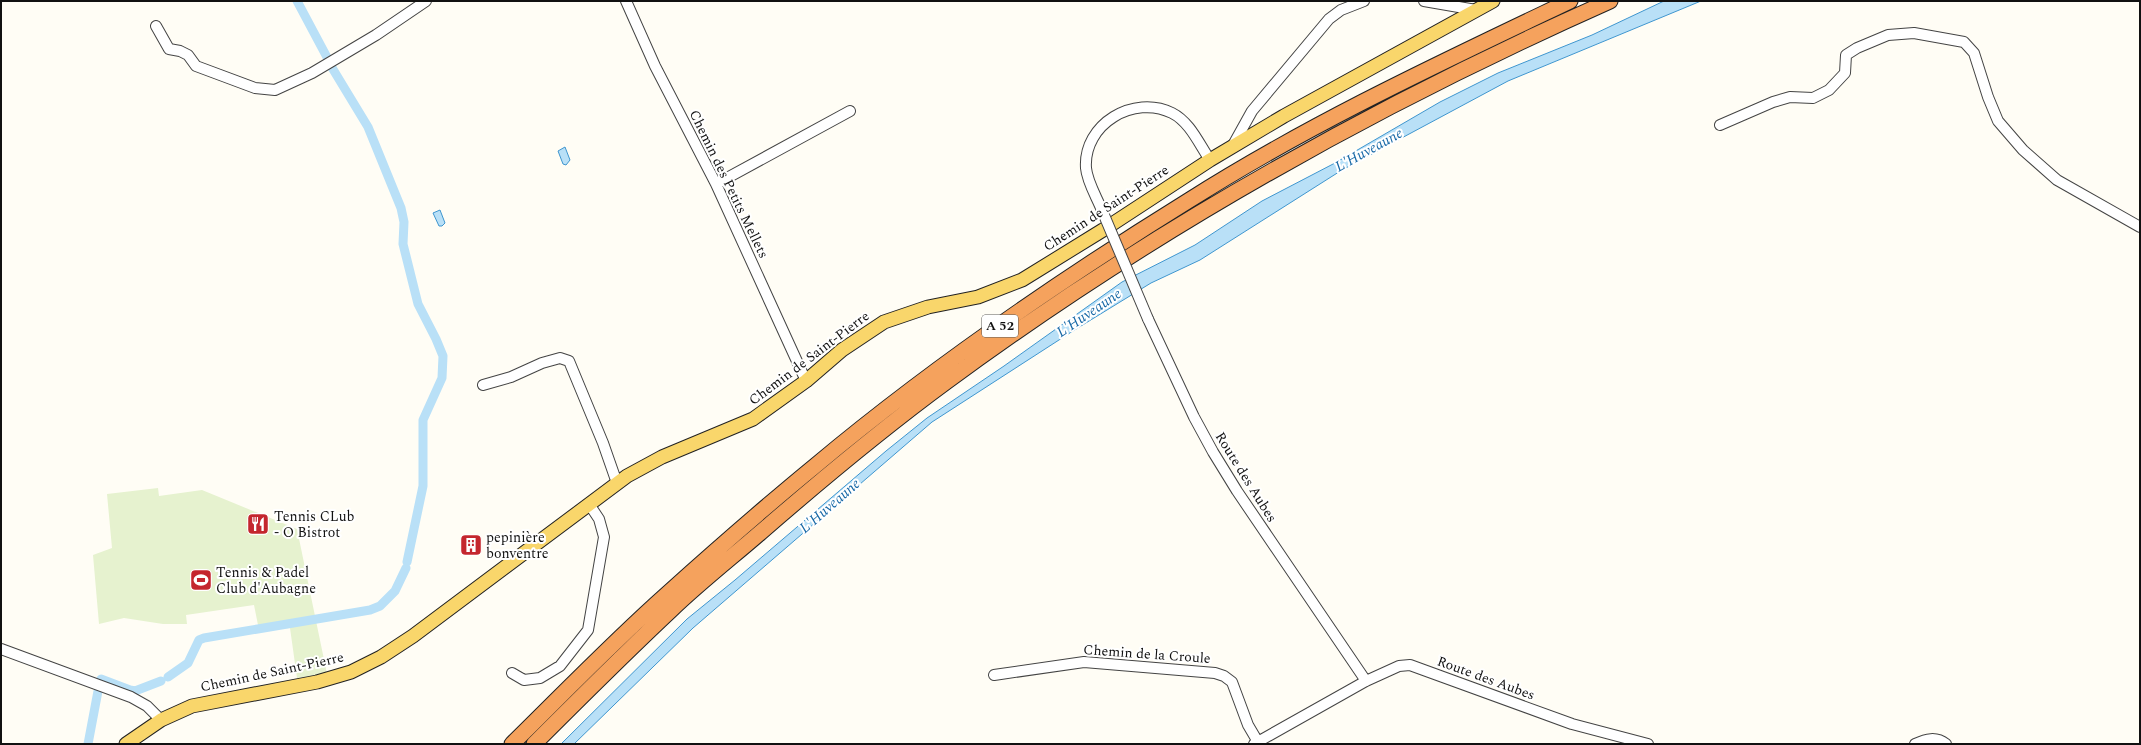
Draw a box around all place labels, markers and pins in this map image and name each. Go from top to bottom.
place label: Tennis CLub - O Bistrot [274,506,355,543]
restaurant icon: Tennis CLub - O Bistrot [245,511,271,537]
place label: pepinière bonventre [486,527,549,564]
building icon: pepinière bonventre [458,532,484,558]
place label: Tennis & Padel Club d'Aubagne [216,562,316,599]
sports icon: Tennis & Padel Club d'Aubagne [188,567,214,593]

